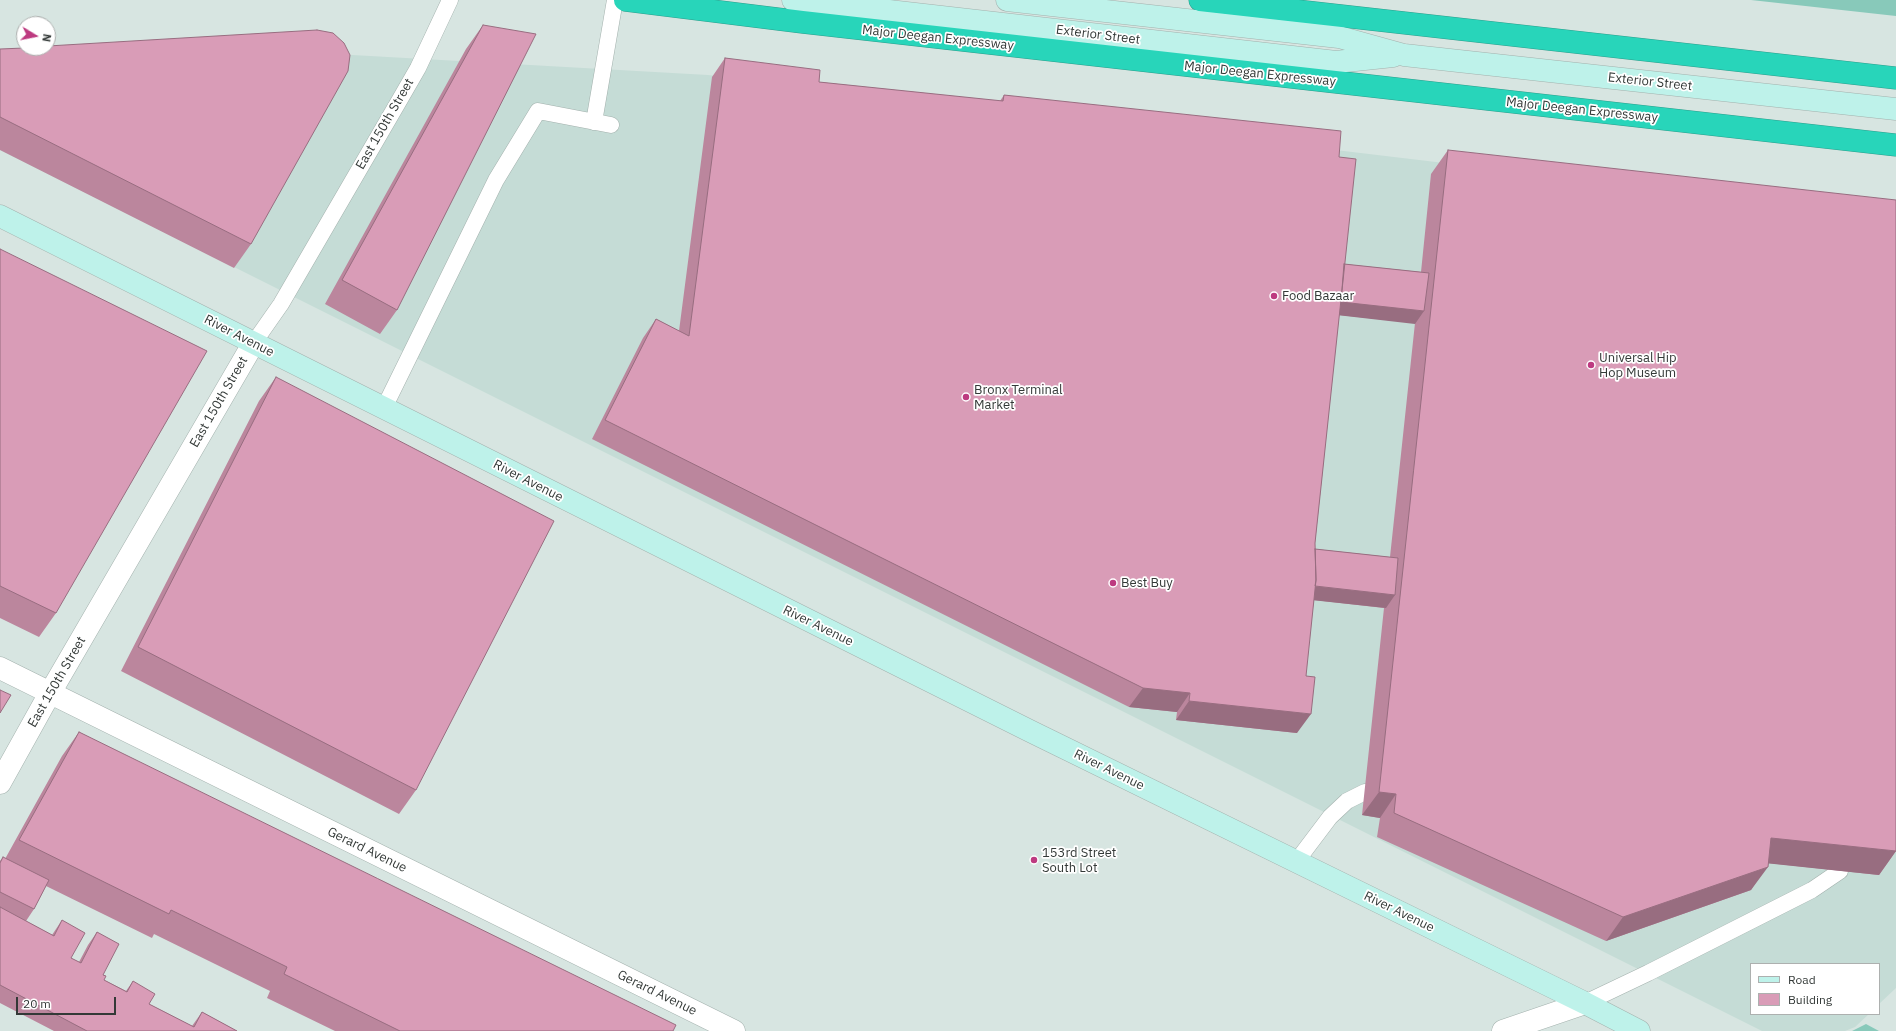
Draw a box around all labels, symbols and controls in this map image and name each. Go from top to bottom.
north arrow [16,16,56,56]
street label: Major Deegan Expressway [861,22,1015,54]
street label: Exterior Street [1055,22,1141,48]
text: N [39,33,54,43]
street label: Major Deegan Expressway [1183,58,1337,90]
street label: Exterior Street [1607,70,1693,94]
street label: East 150th Street [353,76,417,172]
street label: Major Deegan Expressway [1505,94,1659,126]
place label: Food Bazaar [1282,288,1354,304]
marker: Food Bazaar [1269,291,1279,301]
street label: River Avenue [201,312,277,360]
place label: Universal Hip Hop Museum [1599,350,1677,381]
street label: East 150th Street [187,354,251,450]
marker: Universal Hip Hop Museum [1586,360,1596,370]
place label: Bronx Terminal Market [974,382,1062,413]
marker: Bronx Terminal Market [961,392,971,402]
street label: River Avenue [490,457,566,505]
place label: Best Buy [1121,575,1173,591]
marker: Best Buy [1108,578,1118,588]
street label: River Avenue [780,602,856,650]
street label: East 150th Street [25,634,89,730]
street label: River Avenue [1071,746,1147,794]
street label: Gerard Avenue [325,824,409,876]
place label: 153rd Street South Lot [1042,845,1116,876]
marker: 153rd Street South Lot [1029,855,1039,865]
street label: River Avenue [1361,888,1437,936]
legend [1750,963,1880,1015]
street label: Gerard Avenue [615,967,699,1019]
text: Road [1788,972,1816,987]
scale bar [18,989,118,1015]
text: Building [1788,992,1832,1007]
text: 20 m [23,996,51,1011]

